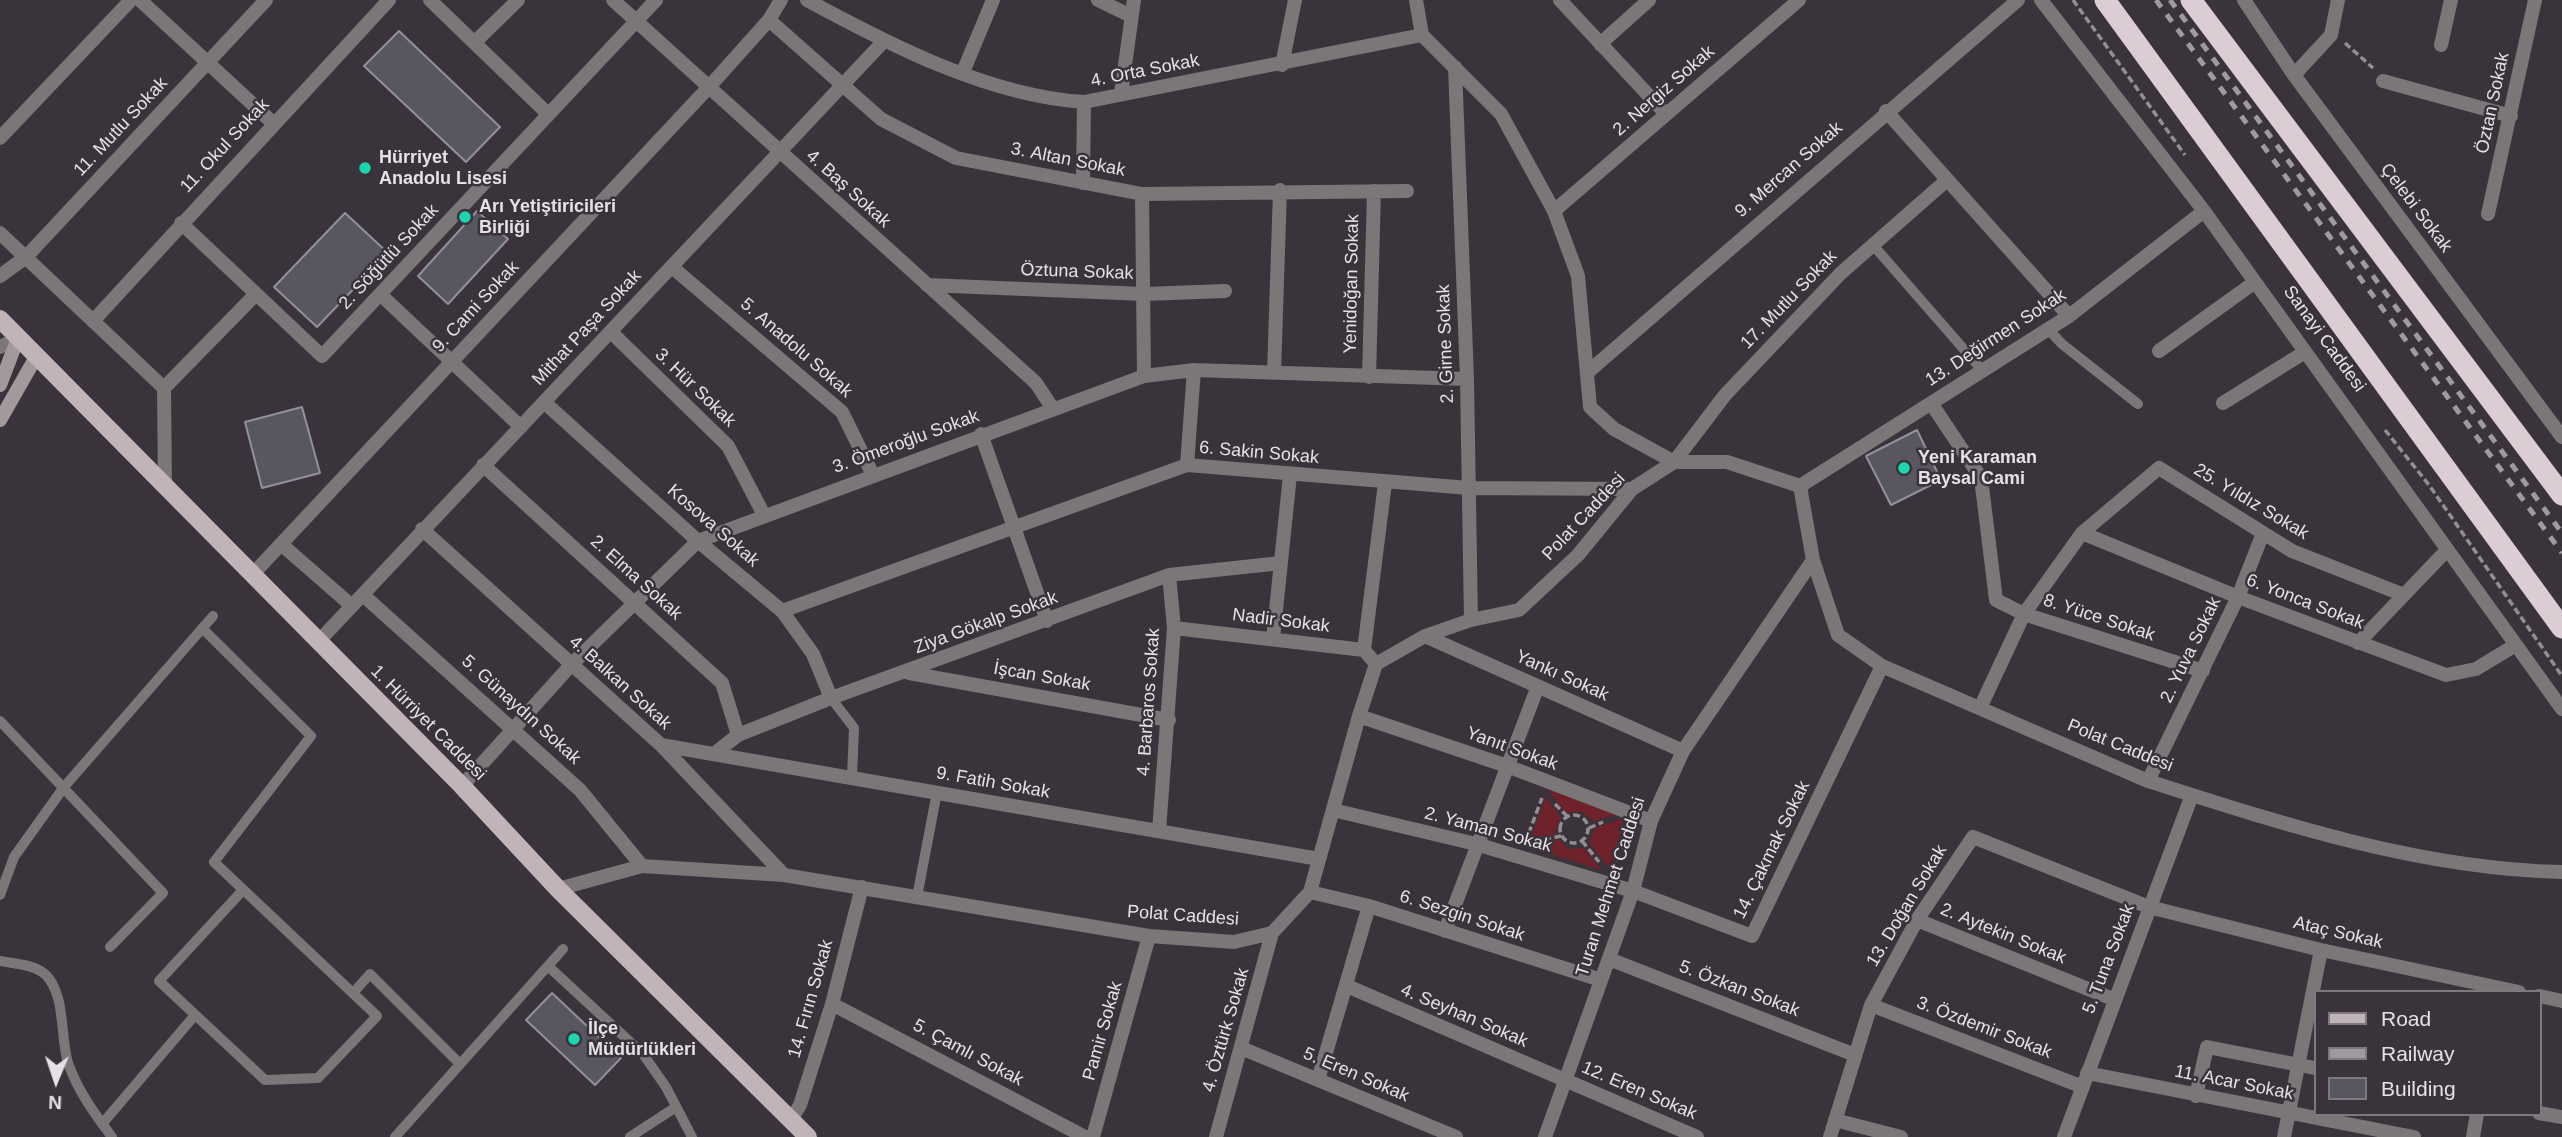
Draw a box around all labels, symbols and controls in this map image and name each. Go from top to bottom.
street label: 2. Nergiz Sokak [1609,41,1719,141]
street label: 4. Orta Sokak [1089,50,1201,92]
street label: Öztan Sokak [2472,50,2514,156]
street label: 11. Mutlu Sokak [70,73,172,181]
street label: 11. Okul Sokak [176,94,274,198]
street label: 9. Mercan Sokak [1731,118,1847,222]
street label: 3. Altan Sokak [1009,138,1127,182]
street label: 4. Baş Sokak [801,145,895,233]
place label: Hürriyet Anadolu Lisesi [379,147,507,190]
street label: Çelebi Sokak [2375,159,2457,257]
marker: Hürriyet Anadolu Lisesi [357,160,373,176]
place label: Arı Yetiştiricileri Birliği [479,196,616,238]
street label: 2. Söğütlü Sokak [335,200,443,314]
marker: Arı Yetiştiricileri Birliği [457,209,473,225]
street label: Yenidoğan Sokak [1340,214,1364,354]
street label: 17. Mutlu Sokak [1736,246,1842,354]
street label: 9. Cami Sokak [428,257,524,357]
street label: Öztuna Sokak [1020,259,1134,285]
street label: Mithat Paşa Sokak [528,266,646,390]
street label: Sanayi Caddesi [2278,282,2370,396]
street label: 2. Girne Sokak [1433,284,1459,404]
street label: 13. Değirmen Sokak [1922,285,2070,391]
street label: 5. Anadolu Sokak [736,294,856,402]
street label: 3. Hür Sokak [650,344,740,432]
street label: 3. Ömeroğlu Sokak [830,406,982,478]
street label: 6. Sakin Sokak [1198,437,1320,469]
place label: Yeni Karaman Baysal Cami [1918,447,2037,490]
street label: 25. Yıldız Sokak [2190,459,2312,545]
marker: Yeni Karaman Baysal Cami [1896,460,1912,476]
street label: Polat Caddesi [1538,469,1630,565]
street label: Kosova Sokak [662,480,764,572]
street label: 2. Elma Sokak [586,531,686,625]
street label: 6. Yonca Sokak [2243,570,2367,634]
street label: Ziya Gökalp Sokak [911,587,1061,659]
street label: 8. Yüce Sokak [2040,590,2158,646]
street label: 2. Yuva Sokak [2156,594,2226,706]
street label: Nadir Sokak [1231,604,1331,638]
street label: 4. Barbaros Sokak [1133,627,1165,777]
street label: 4. Balkan Sokak [564,631,676,735]
street label: Yankı Sokak [1512,646,1612,706]
street label: 5. Günaydın Sokak [457,651,585,769]
street label: İşcan Sokak [992,658,1092,696]
street label: 1. Hürriyet Caddesi [366,661,490,785]
street label: Polat Caddesi [2064,715,2176,777]
street label: Yanıt Sokak [1463,722,1561,776]
street label: 9. Fatih Sokak [934,762,1052,804]
street label: 14. Çakmak Sokak [1729,777,1815,923]
street label: Turan Mehmet Caddesi [1572,795,1650,979]
street label: 2. Yaman Sokak [1422,803,1554,857]
street label: 13. Doğan Sokak [1862,841,1952,971]
street label: 6. Sezgin Sokak [1397,886,1527,946]
street label: 2. Aytekin Sokak [1937,899,2069,969]
street label: Polat Caddesi [1126,901,1240,931]
street label: 5. Tuna Sokak [2078,901,2140,1017]
street label: Ataç Sokak [2291,912,2385,954]
street label: 14. Fırın Sokak [784,937,838,1061]
street label: 5. Özkan Sokak [1676,956,1802,1022]
street label: 4. Öztürk Sokak [1198,965,1254,1095]
street label: Pamir Sokak [1079,979,1127,1083]
street label: 4. Seyhan Sokak [1397,979,1531,1053]
legend [2314,990,2541,1116]
street label: 3. Özdemir Sokak [1913,992,2055,1064]
text: Road [2381,1007,2431,1030]
street label: 5. Çamlı Sokak [909,1015,1027,1091]
place label: İlçe Müdürlükleri [588,1018,696,1060]
marker: İlçe Müdürlükleri [566,1031,582,1047]
text: Railway [2381,1042,2455,1065]
street label: 5. Eren Sokak [1300,1043,1412,1107]
north arrow [21,1046,91,1116]
street label: 12. Eren Sokak [1578,1057,1700,1125]
street label: 11. Acar Sokak [2173,1061,2295,1105]
text: Building [2381,1077,2456,1100]
text: N [48,1092,62,1113]

